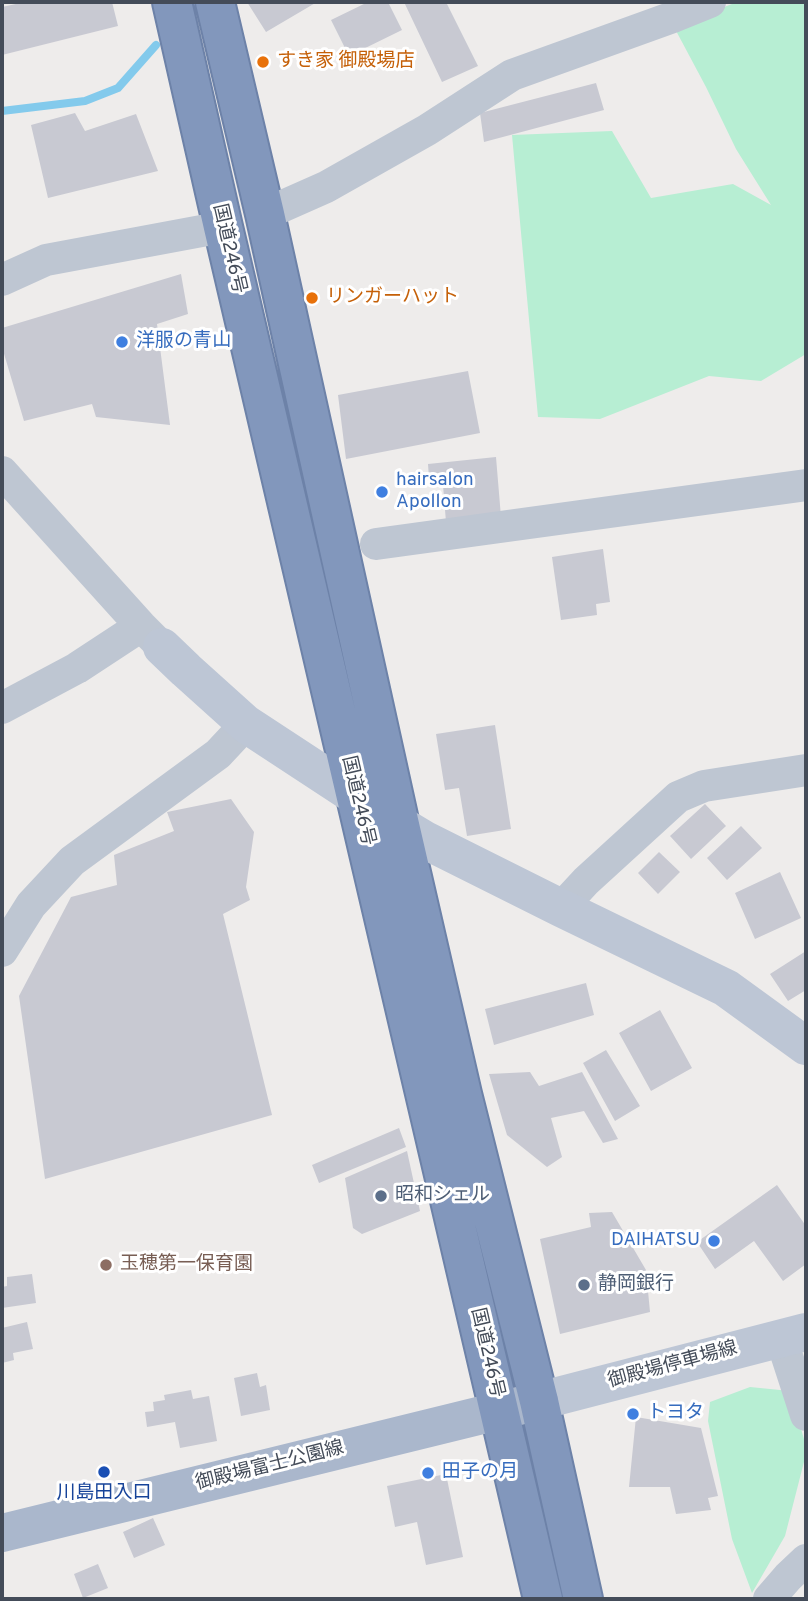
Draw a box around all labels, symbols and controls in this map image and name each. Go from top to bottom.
place label: すき家 御殿場店 [277,51,414,73]
marker: すき家 御殿場店 [255,54,271,70]
street label: 国道246号 [207,202,249,296]
place label: リンガーハット [326,287,459,309]
marker: リンガーハット [304,290,320,306]
place label: 洋服の青山 [136,331,231,353]
marker: 洋服の青山 [114,334,130,350]
place label: hairsalon Apollon [396,470,474,514]
marker: hairsalon Apollon [374,484,390,500]
street label: 国道246号 [336,754,378,848]
place label: 昭和シェル [395,1185,490,1207]
marker: 昭和シェル [373,1188,389,1204]
place label: DAIHATSU [611,1230,700,1252]
marker: DAIHATSU [706,1233,722,1249]
place label: 玉穂第一保育園 [120,1254,253,1276]
marker: 玉穂第一保育園 [98,1257,114,1273]
place label: 静岡銀行 [598,1274,674,1296]
marker: 静岡銀行 [576,1277,592,1293]
street label: 国道246号 [465,1306,507,1400]
street label: 御殿場停車場線 [606,1338,740,1394]
place label: トヨタ [647,1403,704,1425]
marker: トヨタ [625,1406,641,1422]
street label: 御殿場富士公園線 [193,1438,347,1496]
place label: 田子の月 [442,1462,518,1484]
marker: 川島田入口 [96,1464,112,1480]
marker: 田子の月 [420,1465,436,1481]
place label: 川島田入口 [57,1483,151,1505]

